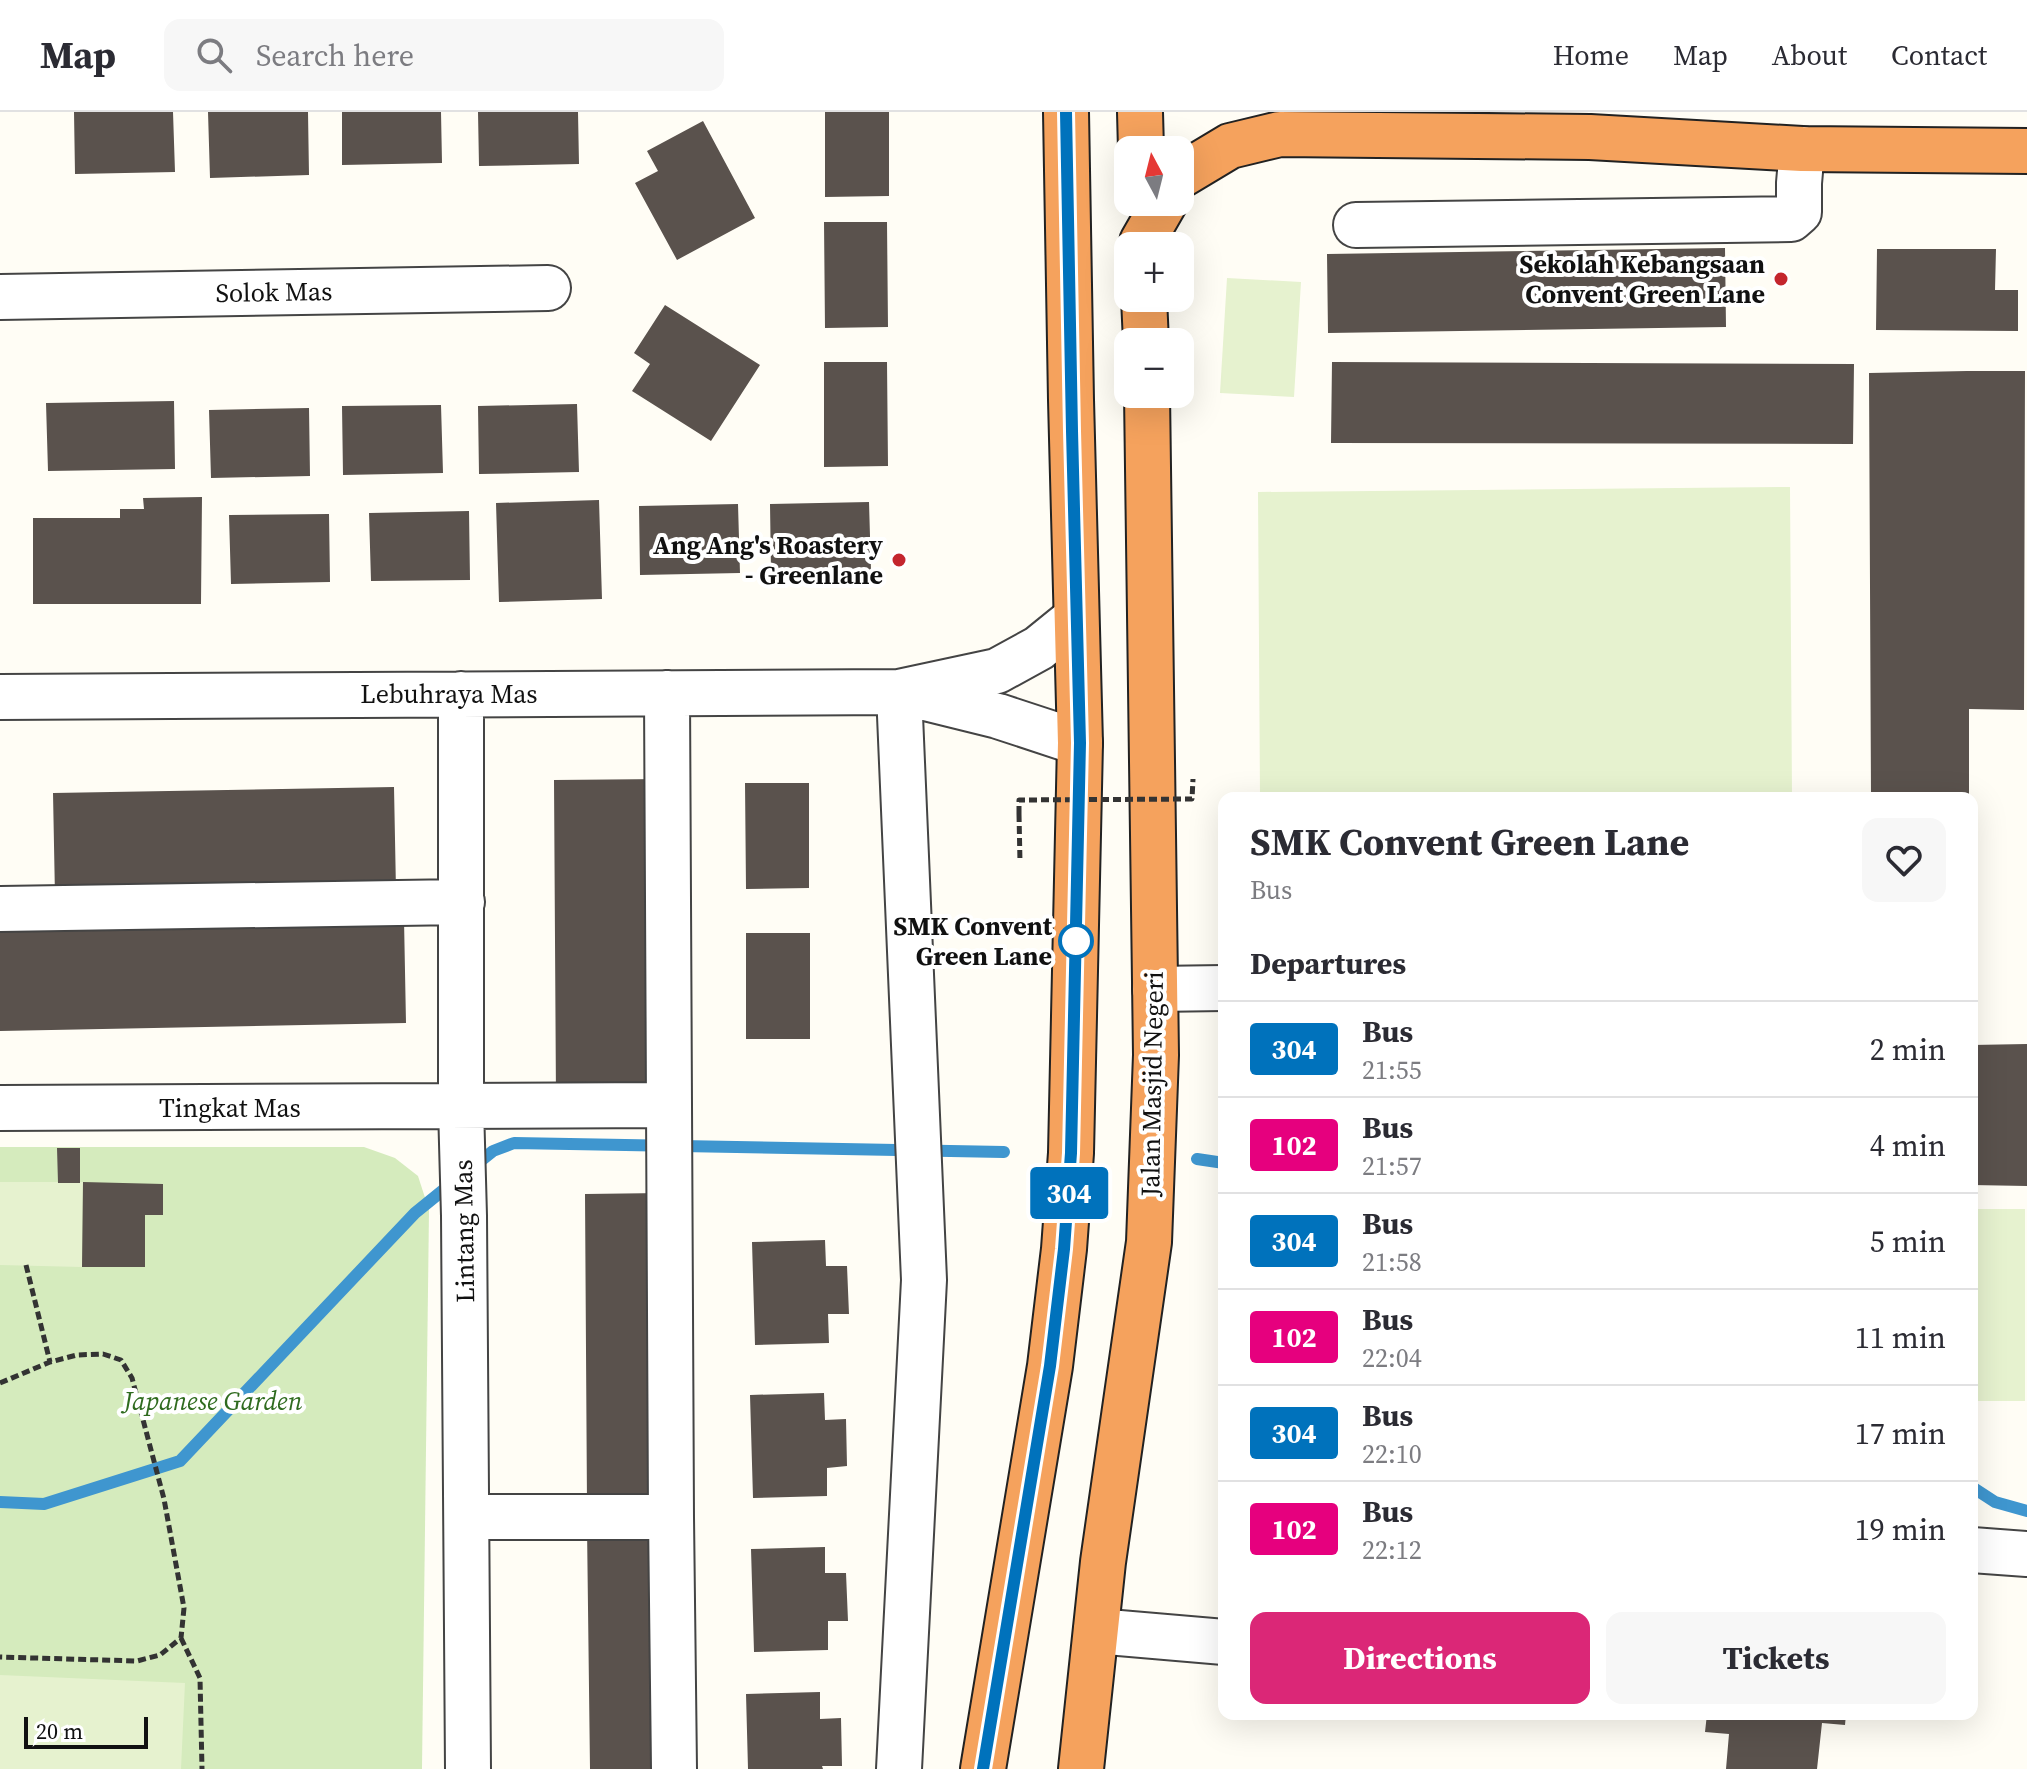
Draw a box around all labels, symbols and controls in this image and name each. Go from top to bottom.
search box [164,19,724,91]
text: Map [40,29,116,81]
icon: search [192,33,236,77]
text: Search here [256,35,414,76]
text: Home [1553,36,1629,74]
text: Map [1673,36,1728,74]
text: About [1772,36,1847,74]
text: Contact [1891,36,1987,74]
north arrow [1114,136,1194,216]
map controls [1114,136,1194,408]
button: + [1114,232,1194,312]
place label: Sekolah Kebangsaan Convent Green Lane [1519,246,1765,312]
marker: Sekolah Kebangsaan Convent Green Lane [1772,270,1790,288]
street label: Solok Mas [215,273,333,311]
button: − [1114,328,1194,408]
place label: Ang Ang's Roastery - Greenlane [653,527,883,593]
marker: Ang Ang's Roastery - Greenlane [890,551,908,569]
street label: Lebuhraya Mas [360,676,538,712]
text: SMK Convent Green Lane [1250,816,1689,868]
button: heart [1862,818,1946,902]
text: Bus [1250,872,1292,908]
place label: SMK Convent Green Lane [893,908,1053,974]
marker: SMK Convent Green Lane [1059,924,1093,958]
text: Departures [1250,943,1406,984]
street label: Jalan Masjid Negeri [1132,971,1172,1198]
text: Bus [1362,1011,1413,1052]
text: 2 min [1870,1029,1946,1070]
text: 304 [1271,1030,1317,1068]
text: 21:55 [1362,1052,1422,1088]
street label: Tingkat Mas [159,1090,301,1126]
text: Bus [1362,1107,1413,1148]
text: 4 min [1870,1125,1946,1166]
text: 102 [1271,1126,1317,1164]
text: 21:57 [1362,1148,1422,1184]
street label: Lintang Mas [445,1159,483,1303]
line badge: 304 [1023,1167,1115,1219]
text: 304 [1046,1174,1092,1212]
text: Bus [1362,1203,1413,1244]
text: 5 min [1870,1221,1946,1262]
text: 304 [1271,1222,1317,1260]
text: 21:58 [1362,1244,1422,1280]
text: Bus [1362,1299,1413,1340]
text: 11 min [1855,1317,1946,1358]
text: 102 [1271,1318,1317,1356]
text: 22:04 [1362,1340,1422,1376]
park label: Japanese Garden [121,1383,303,1419]
text: Bus [1362,1395,1413,1436]
text: 17 min [1855,1413,1946,1454]
text: 304 [1271,1414,1317,1452]
text: 22:10 [1362,1436,1422,1472]
text: Bus [1362,1491,1413,1532]
text: 19 min [1855,1509,1946,1550]
text: 102 [1271,1510,1317,1548]
text: 22:12 [1362,1532,1422,1568]
button: Directions [1250,1612,1590,1704]
button: Tickets [1606,1612,1946,1704]
scale bar [24,1713,148,1749]
text: 20 m [36,1716,83,1746]

